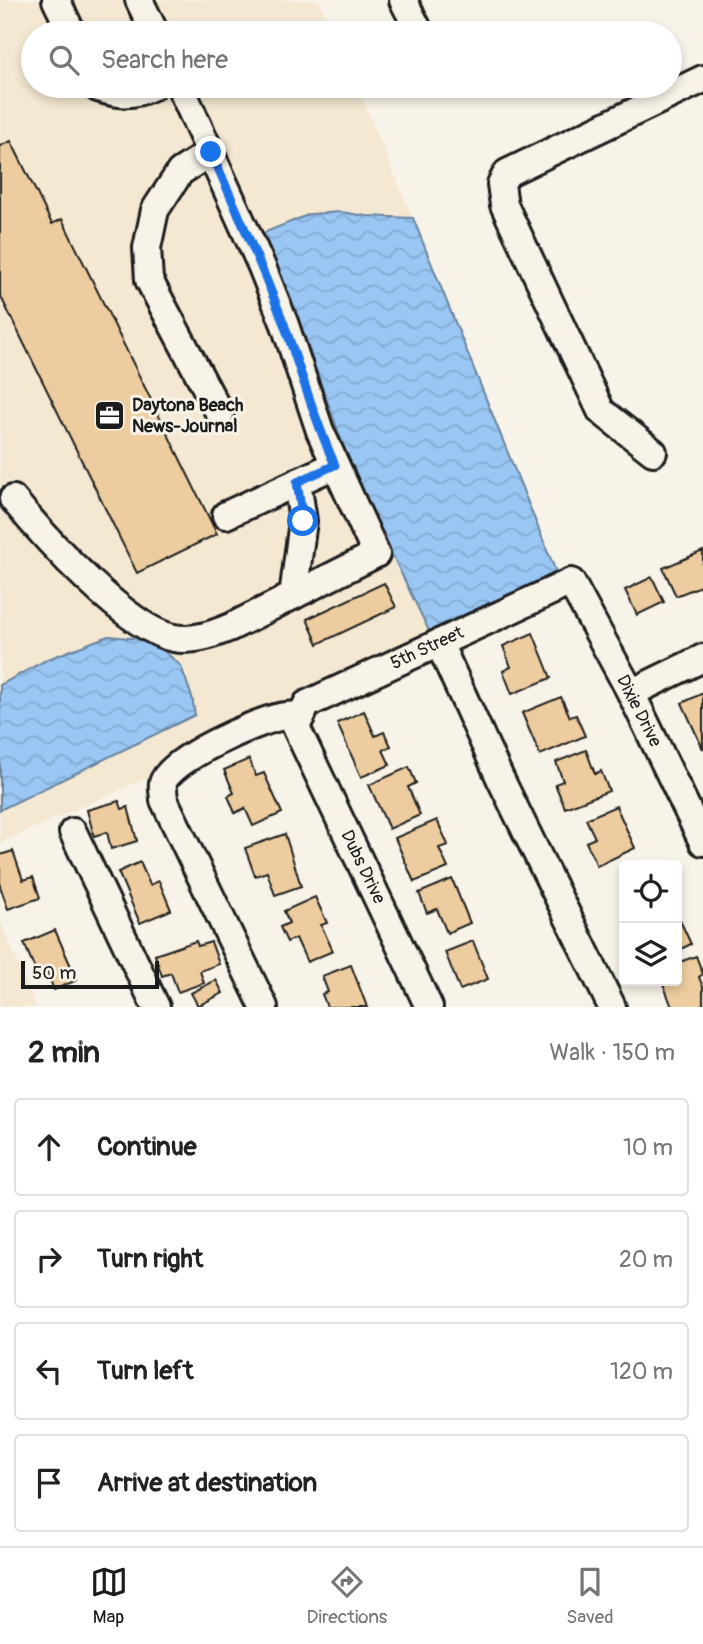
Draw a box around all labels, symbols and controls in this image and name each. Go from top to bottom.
search box [21,21,682,98]
icon: search [45,41,83,79]
text: Search here [101,44,228,76]
route end [195,136,226,167]
place label: Daytona Beach News-Journal [132,394,244,438]
office icon: Daytona Beach News-Journal [92,398,126,432]
route start [287,505,318,536]
street label: 5th Street [387,621,468,675]
street label: Dixie Drive [611,671,667,751]
street label: Dubs Drive [335,826,391,908]
map controls [619,860,682,986]
button: locate [619,860,682,923]
button: layers [619,923,682,986]
scale bar [21,958,159,990]
text: 50 m [32,961,76,985]
text: 2 min [28,1034,100,1071]
text: Walk · 150 m [550,1038,675,1067]
icon: ahead [30,1128,68,1166]
text: Continue [97,1131,197,1163]
text: 10 m [623,1133,673,1162]
icon: right [30,1240,68,1278]
text: Turn right [97,1243,203,1275]
text: 20 m [619,1245,673,1274]
icon: left [30,1352,68,1390]
text: Turn left [97,1355,193,1387]
text: 120 m [610,1357,673,1386]
icon: arrive [30,1464,68,1502]
text: Arrive at destination [97,1467,317,1499]
tab: Map [90,1563,128,1629]
tab: Directions [307,1563,387,1629]
tab: Saved [566,1563,613,1629]

